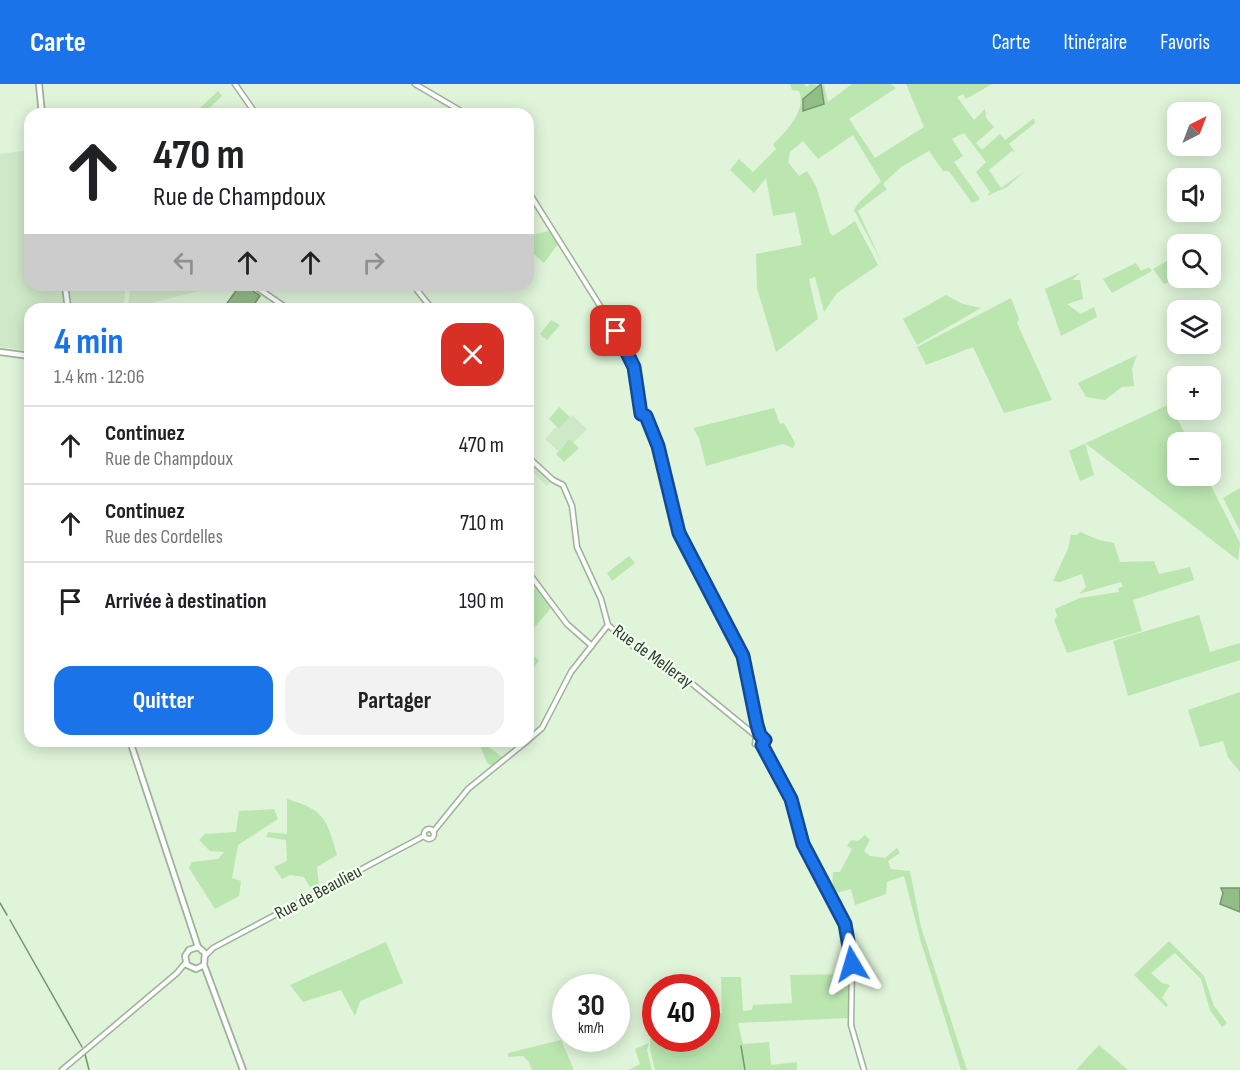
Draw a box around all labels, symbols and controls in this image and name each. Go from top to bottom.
text: Carte [30,26,86,59]
text: Carte [992,30,1031,55]
text: Itinéraire [1064,30,1127,55]
text: Favoris [1160,30,1210,55]
north arrow [1167,102,1221,156]
map controls [1167,102,1221,486]
text: 470 m [153,130,245,181]
icon: ahead [54,132,132,210]
button: sound [1167,168,1221,222]
text: Rue de Champdoux [153,181,326,213]
button: search [1167,234,1221,288]
icon: left [168,246,201,279]
icon: ahead [231,246,264,279]
icon: ahead [294,246,327,279]
icon: right [357,246,390,279]
button: layers [1167,300,1221,354]
pin [590,305,641,356]
icon: arrive [599,314,632,347]
text: 4 min [54,321,124,364]
button: close [441,323,504,386]
text: 1.4 km · 12:06 [54,365,145,389]
button: + [1167,366,1221,420]
text: Continuez [105,420,185,447]
icon: ahead [54,429,87,462]
text: 470 m [459,432,504,459]
button: − [1167,432,1221,486]
text: Rue de Champdoux [105,447,233,471]
text: Continuez [105,498,185,525]
icon: ahead [54,507,87,540]
text: 710 m [460,510,504,537]
text: Rue des Cordelles [105,525,223,549]
icon: arrive [54,585,87,618]
text: Arrivée à destination [105,588,267,615]
text: 190 m [459,588,504,615]
street label: Rue de Melleray [608,620,697,693]
button: Quitter [54,666,273,735]
button: Partager [285,666,504,735]
street label: Rue de Beaulieu [271,861,365,924]
position arrow [820,932,884,996]
speed limit sign: 40 [642,974,720,1052]
text: 30 [577,988,605,1024]
text: km/h [578,1019,604,1038]

